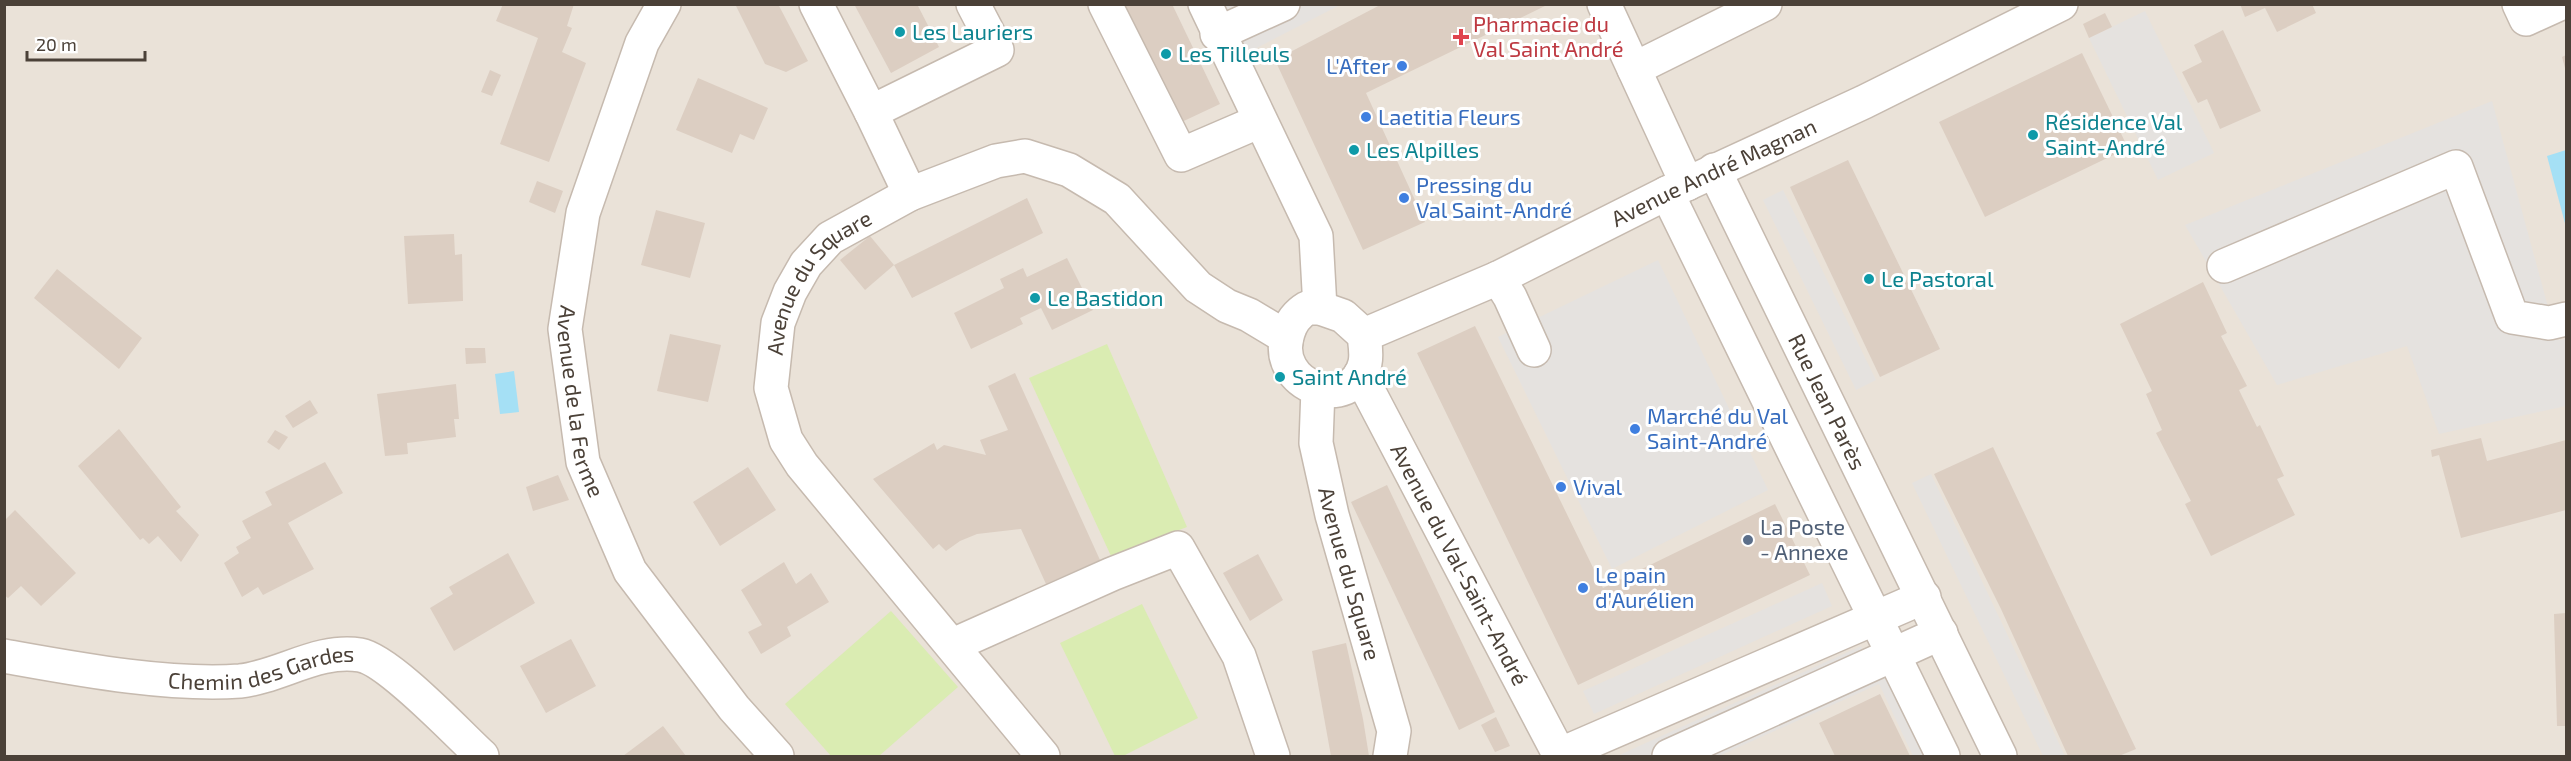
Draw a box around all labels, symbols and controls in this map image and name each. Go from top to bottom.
place label: Pharmacie du Val Saint André [1473,10,1624,61]
place label: Les Lauriers [912,18,1033,44]
scale bar [27,24,146,62]
marker: Les Lauriers [893,25,907,39]
marker: Pharmacie du Val Saint André [1454,30,1468,44]
text: 20 m [36,33,77,55]
place label: Les Tilleuls [1178,40,1290,66]
marker: Les Tilleuls [1159,47,1173,61]
place label: L'After [1326,52,1390,78]
marker: L'After [1395,59,1409,73]
place label: Laetitia Fleurs [1378,103,1521,129]
place label: Résidence Val Saint-André [2045,108,2183,159]
marker: Laetitia Fleurs [1359,110,1373,124]
street label: Avenue André Magnan [1606,112,1820,231]
marker: Résidence Val Saint-André [2026,128,2040,142]
place label: Les Alpilles [1366,136,1479,162]
marker: Les Alpilles [1347,143,1361,157]
place label: Pressing du Val Saint-André [1416,171,1572,222]
marker: Pressing du Val Saint-André [1397,191,1411,205]
street label: Avenue du Square [761,204,876,356]
place label: Le Pastoral [1881,265,1994,291]
marker: Le Pastoral [1862,272,1876,286]
place label: Le Bastidon [1047,284,1164,310]
marker: Le Bastidon [1028,291,1042,305]
street label: Avenue de la Ferme [553,304,611,501]
street label: Rue Jean Parès [1784,329,1872,474]
place label: Saint André [1292,363,1407,389]
marker: Saint André [1273,370,1287,384]
place label: Marché du Val Saint-André [1647,402,1789,453]
marker: Marché du Val Saint-André [1628,422,1642,436]
street label: Avenue du Val-Saint-André [1386,439,1534,689]
place label: Vival [1573,473,1622,499]
marker: Vival [1554,480,1568,494]
street label: Avenue du Square [1314,485,1387,663]
place label: La Poste - Annexe [1760,513,1849,564]
marker: La Poste - Annexe [1741,533,1755,547]
place label: Le pain d'Aurélien [1595,561,1695,612]
marker: Le pain d'Aurélien [1576,581,1590,595]
street label: Chemin des Gardes [167,640,355,694]

